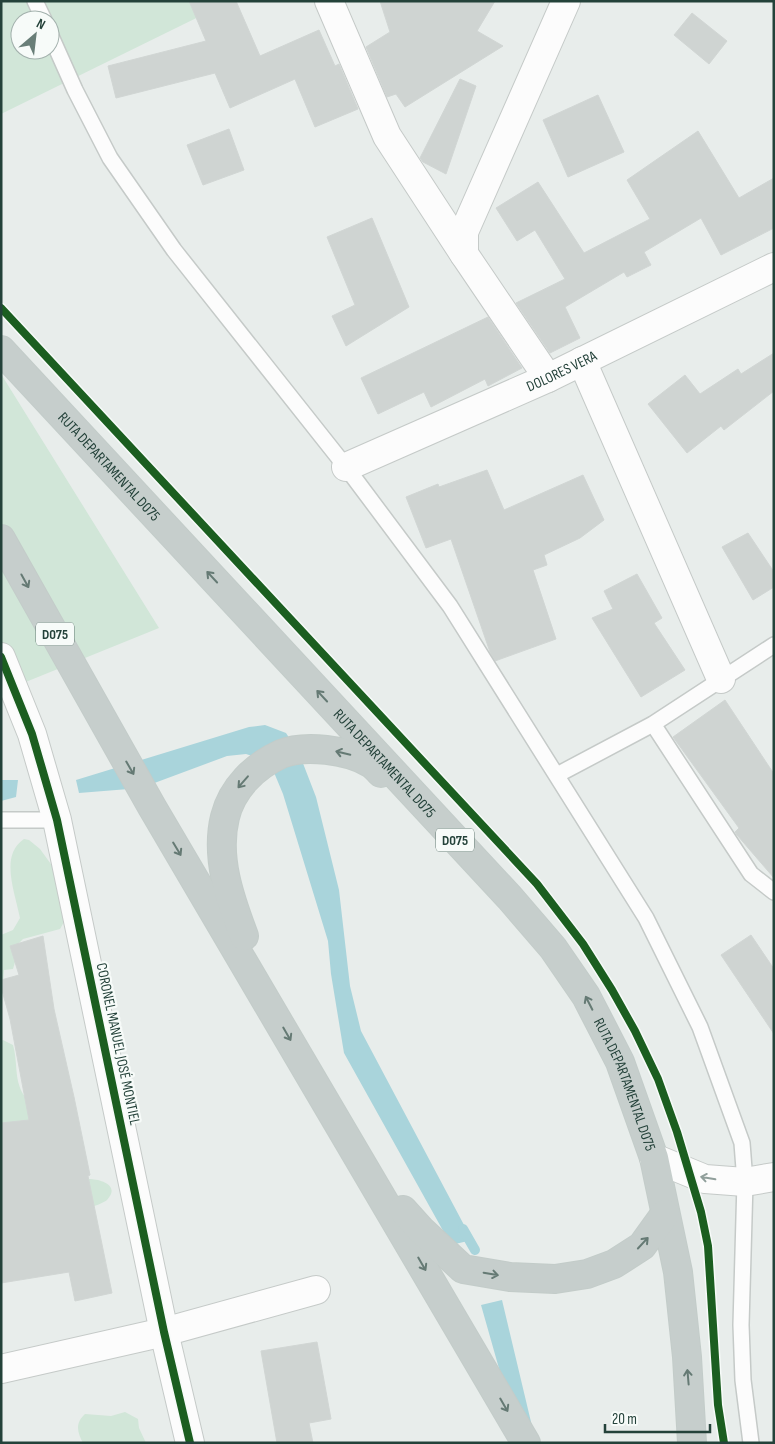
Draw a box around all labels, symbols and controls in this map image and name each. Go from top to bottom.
north arrow [10,10,60,60]
text: N [34,15,48,33]
street label: DOLORES VERA [524,346,600,396]
street label: RUTA DEPARTAMENTAL D075 [54,408,164,525]
one-way arrow [206,571,218,584]
one-way arrow [20,574,30,589]
road number: D075 [36,622,74,646]
one-way arrow [316,690,328,703]
street label: RUTA DEPARTAMENTAL D075 [330,705,440,822]
one-way arrow [335,748,351,757]
one-way arrow [125,761,135,776]
one-way arrow [238,775,249,788]
road number: D075 [436,828,474,852]
one-way arrow [172,841,182,855]
street label: CORONEL MANUEL JOSÉ MONTIEL [92,961,145,1127]
one-way arrow [584,996,593,1011]
street label: RUTA DEPARTAMENTAL D075 [589,1015,660,1153]
one-way arrow [282,1026,292,1040]
one-way arrow [701,1173,717,1183]
one-way arrow [638,1236,649,1249]
one-way arrow [417,1257,427,1272]
one-way arrow [482,1270,498,1279]
one-way arrow [683,1369,693,1385]
one-way arrow [500,1397,510,1411]
scale bar [605,1402,710,1434]
text: 20 m [612,1410,637,1429]

